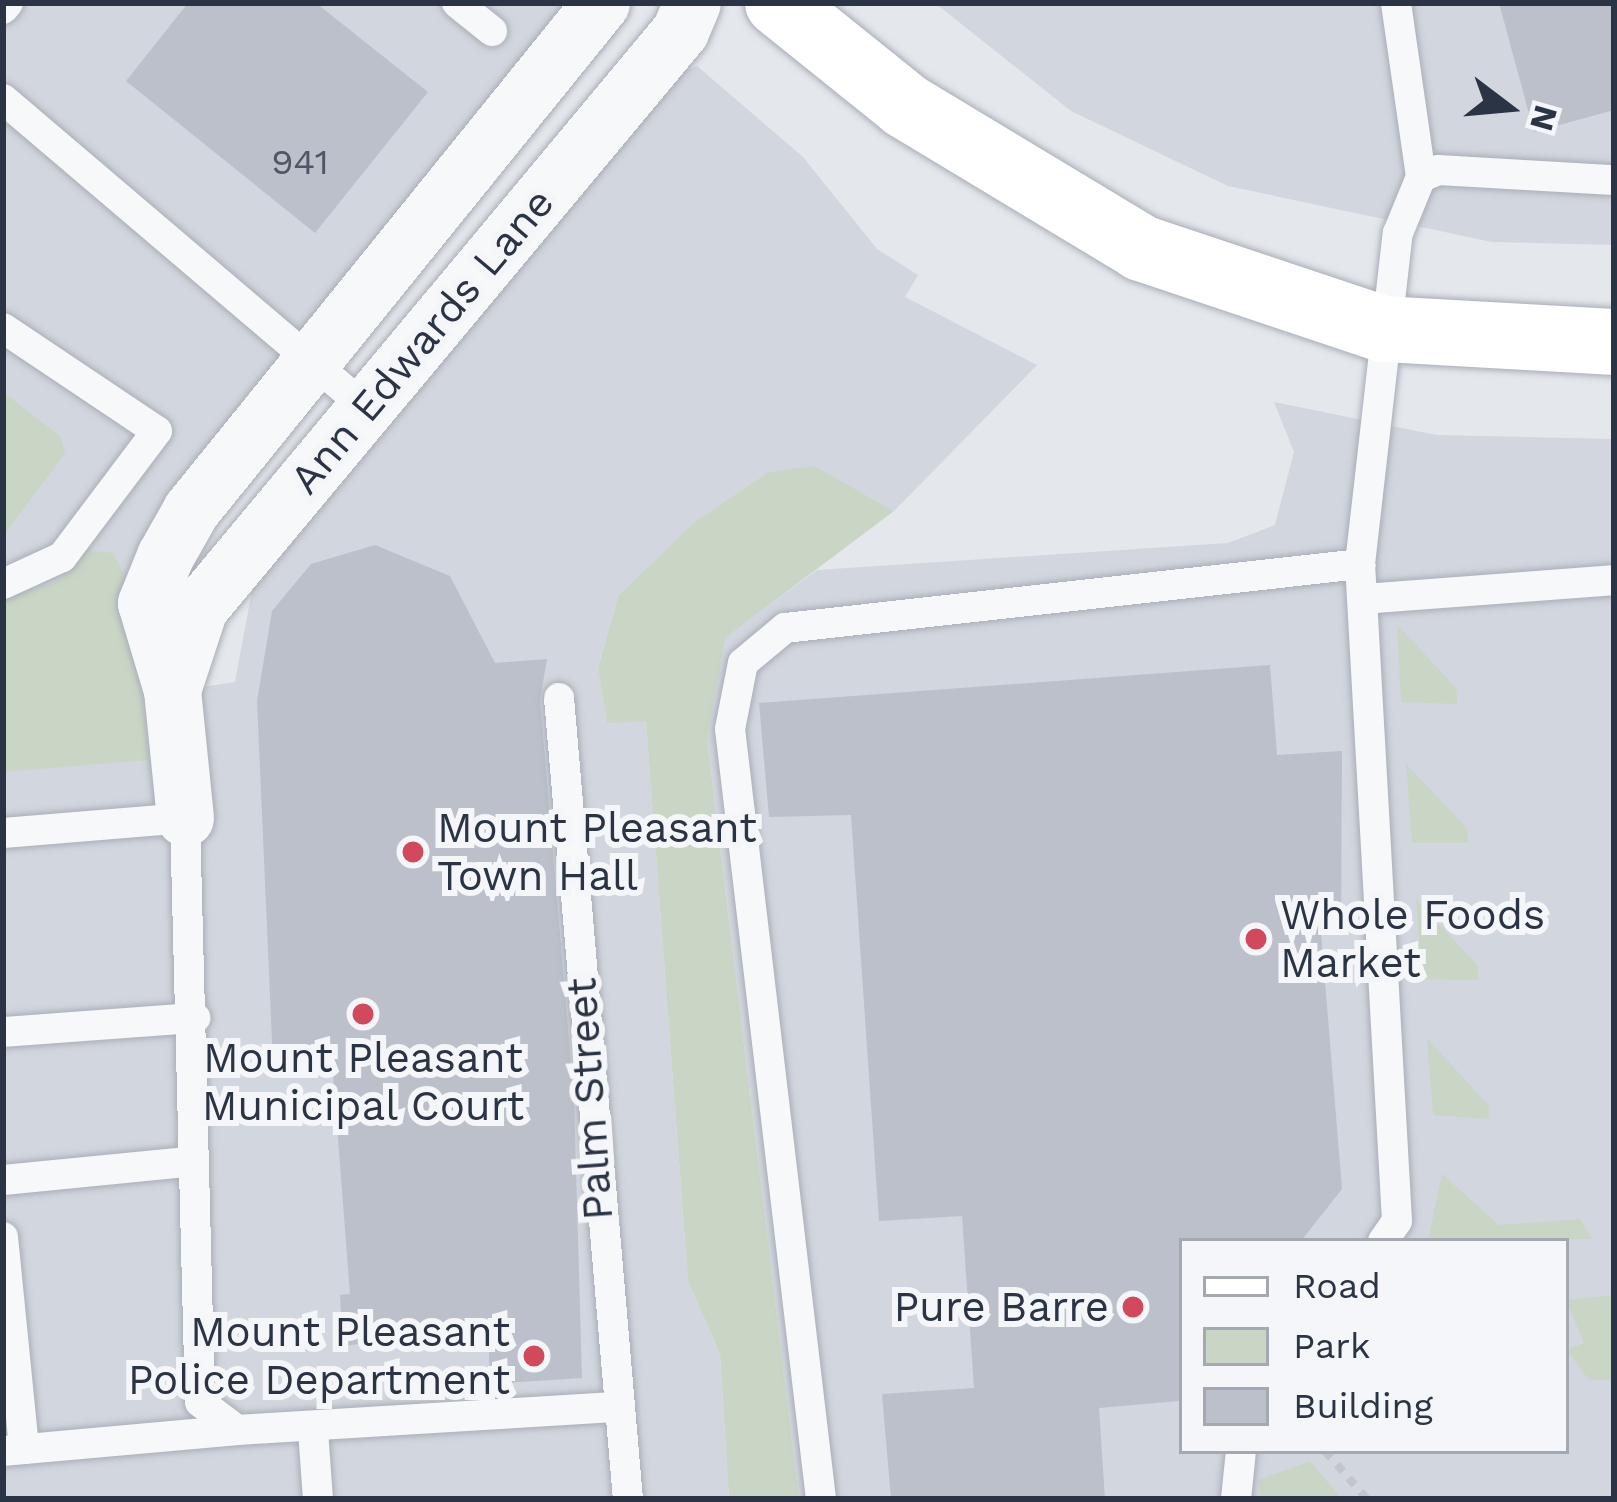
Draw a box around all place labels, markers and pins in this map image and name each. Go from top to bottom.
place label: Mount Pleasant Town Hall [437,803,757,902]
marker: Mount Pleasant Town Hall [400,839,426,865]
place label: Whole Foods Market [1280,890,1545,988]
marker: Whole Foods Market [1243,926,1269,952]
marker: Mount Pleasant Municipal Court [350,1001,376,1027]
place label: Mount Pleasant Municipal Court [201,1033,525,1132]
place label: Pure Barre [893,1282,1109,1332]
marker: Pure Barre [1120,1294,1146,1320]
place label: Mount Pleasant Police Department [128,1307,510,1406]
marker: Mount Pleasant Police Department [521,1343,547,1369]

